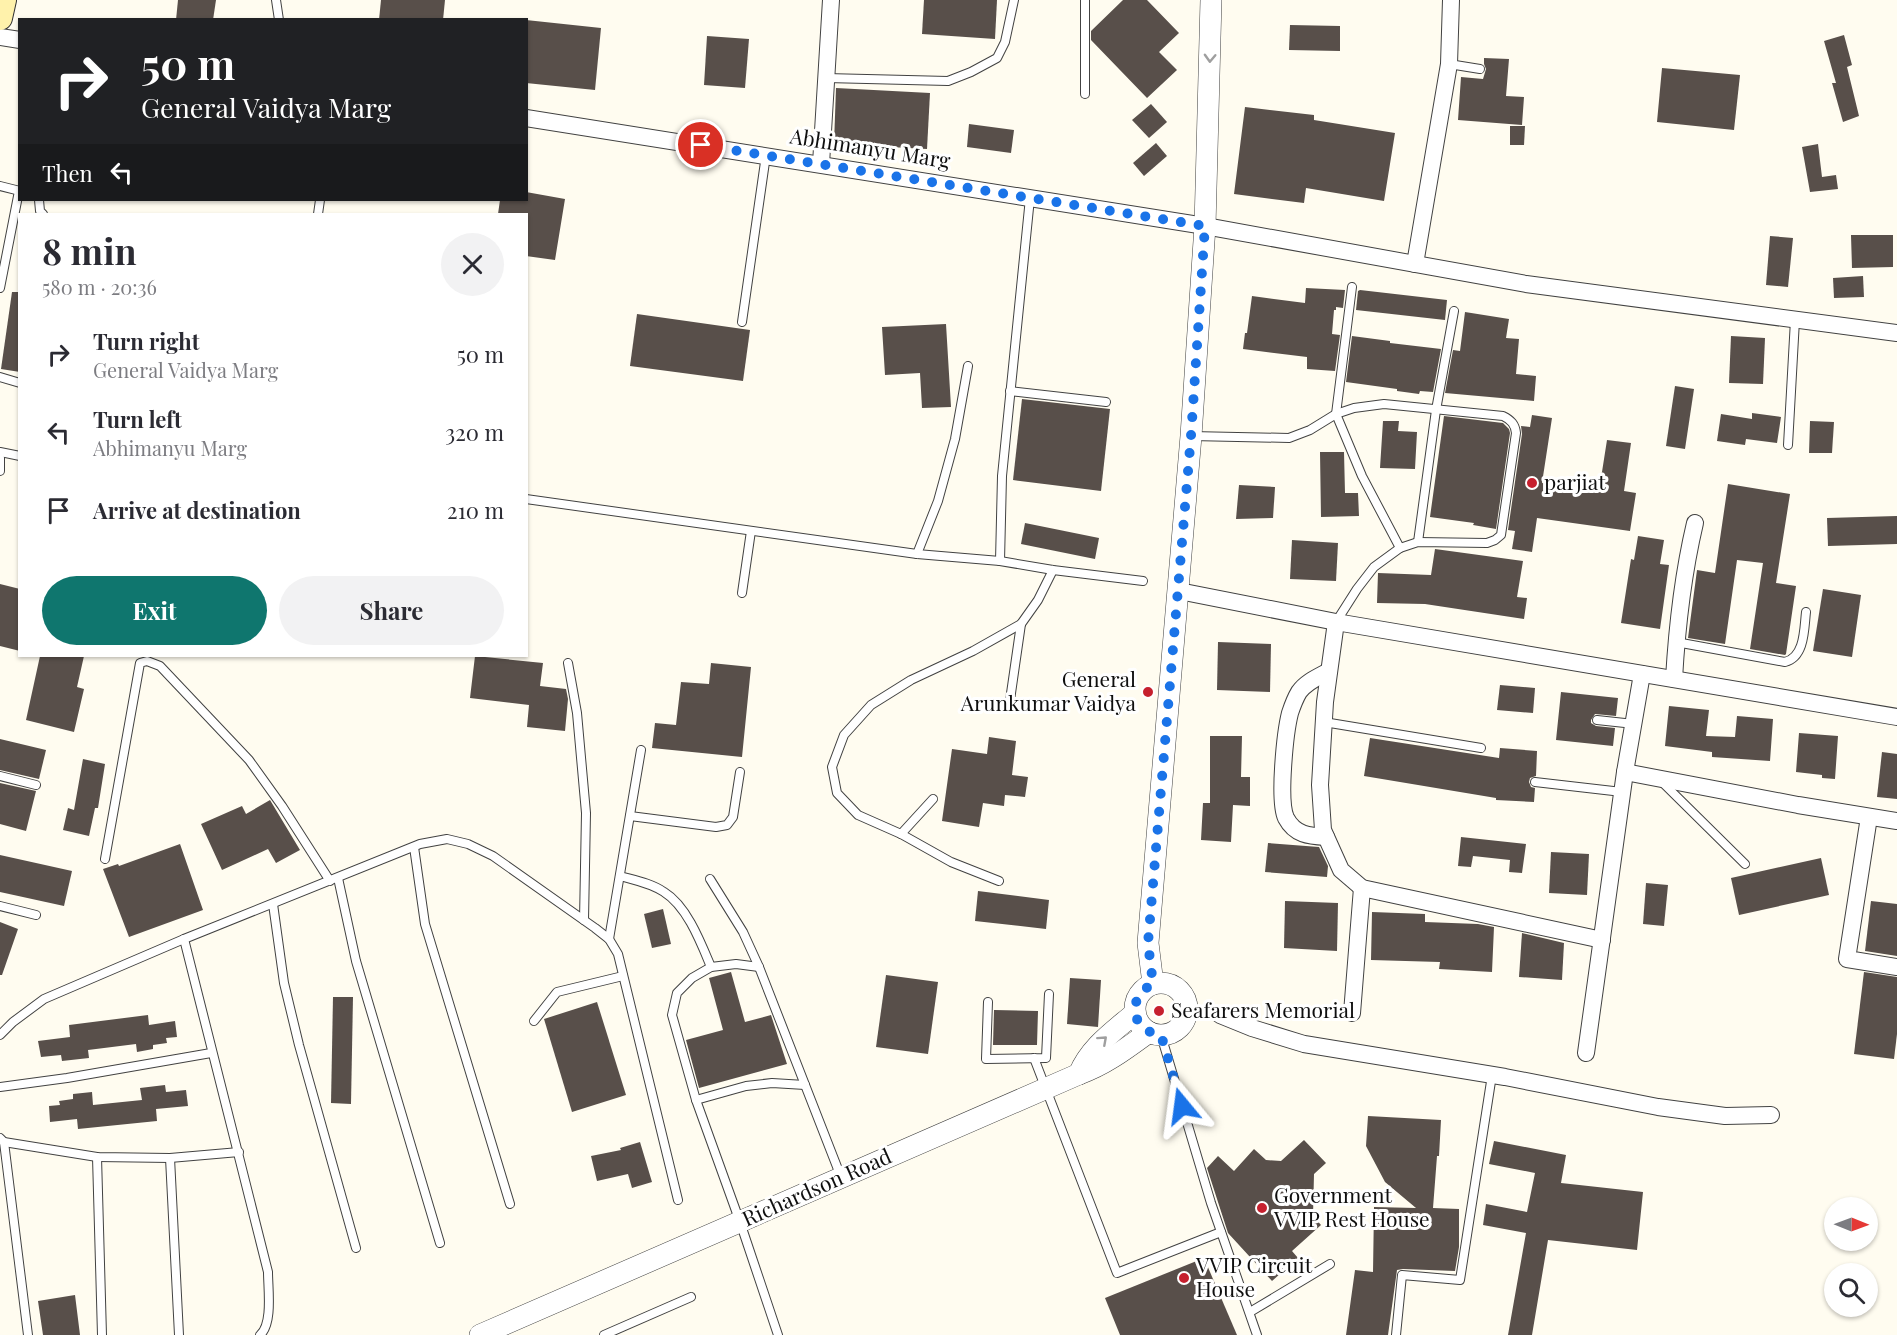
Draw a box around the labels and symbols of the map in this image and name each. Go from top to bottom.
one-way arrow [1204,54,1216,63]
pin [675,119,726,170]
street label: Abhimanyu Marg [787,120,952,174]
place label: parjiat [1544,467,1606,495]
marker: parjiat [1525,476,1539,490]
place label: General Arunkumar Vaidya [960,664,1137,716]
marker: General Arunkumar Vaidya [1141,685,1155,699]
place label: Seafarers Memorial [1171,995,1355,1023]
marker: Seafarers Memorial [1152,1004,1166,1018]
one-way arrow [1097,1036,1107,1047]
position arrow [1150,1074,1214,1138]
street label: Richardson Road [737,1141,895,1232]
place label: Government VVIP Rest House [1273,1180,1430,1232]
north arrow [1824,1197,1878,1251]
marker: Government VVIP Rest House [1255,1201,1269,1215]
place label: VVIP Circuit House [1195,1250,1313,1302]
marker: VVIP Circuit House [1177,1271,1191,1285]

